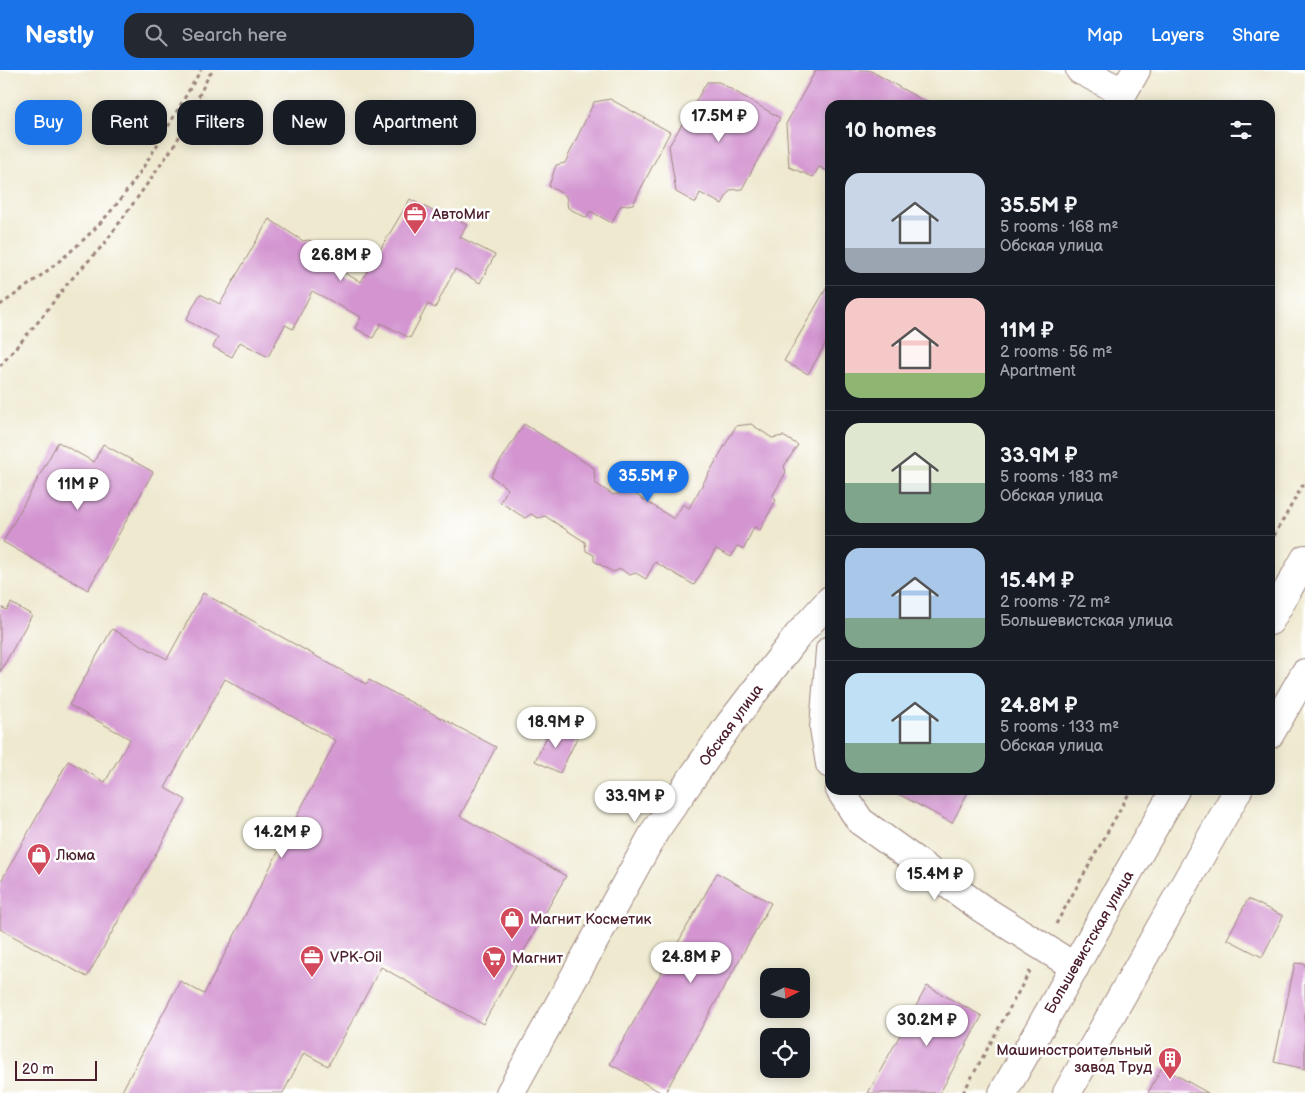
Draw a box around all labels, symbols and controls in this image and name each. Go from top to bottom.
search box [124,13,474,58]
text: Nestly [25,21,94,50]
icon: search [142,21,170,49]
text: Search here [182,24,287,47]
text: Map [1087,25,1123,46]
text: Layers [1151,25,1204,46]
text: Share [1232,25,1280,46]
chip: Buy [15,100,82,145]
chip: Rent [92,100,167,145]
chip: Filters [177,100,263,145]
chip: New [273,100,345,145]
chip: Apartment [355,100,476,145]
pin: 17.5M ₽ [673,100,765,143]
text: 17.5M ₽ [691,107,747,126]
icon: filters [1227,116,1255,144]
text: 10 homes [845,118,936,143]
icon: home [885,193,945,253]
text: 35.5M ₽ [1000,193,1077,218]
office icon: АвтоМиг [402,201,428,235]
place label: АвтоМиг [431,205,490,224]
text: 5 rooms · 168 m² [1000,218,1118,237]
text: Обская улица [1000,237,1103,256]
pin: 26.8M ₽ [295,240,387,282]
text: 26.8M ₽ [311,246,371,265]
icon: home [885,318,945,378]
text: 11M ₽ [1000,318,1054,343]
text: 2 rooms · 56 m² [1000,343,1112,362]
text: Apartment [1000,362,1076,381]
icon: home [885,443,945,503]
text: 33.9M ₽ [1000,443,1077,468]
pin: 35.5M ₽ [602,460,694,503]
text: 35.5M ₽ [619,467,677,486]
pin: 11M ₽ [43,468,113,511]
text: 5 rooms · 183 m² [1000,468,1119,487]
text: 11M ₽ [58,475,98,494]
text: Обская улица [1000,487,1103,506]
icon: home [885,568,945,628]
text: 15.4M ₽ [1000,568,1074,593]
text: 2 rooms · 72 m² [1000,593,1110,612]
text: Большевистская улица [1000,612,1173,631]
street label: Обская улица [695,680,768,770]
icon: home [885,693,945,753]
text: 24.8M ₽ [1000,693,1077,718]
pin: 18.9M ₽ [510,706,602,749]
text: 18.9M ₽ [528,713,584,732]
text: 5 rooms · 133 m² [1000,718,1119,737]
text: Обская улица [1000,737,1103,756]
pin: 33.9M ₽ [589,780,681,823]
text: 33.9M ₽ [605,787,665,806]
pin: 14.2M ₽ [236,816,328,859]
text: 14.2M ₽ [254,823,310,842]
shop icon: Люма [26,842,52,876]
place label: Люма [55,846,96,865]
pin: 15.4M ₽ [889,858,981,901]
text: 15.4M ₽ [907,865,963,884]
street label: Большевистская улица [1041,867,1138,1017]
shop icon: Магнит Косметик [499,906,525,940]
place label: Магнит Косметик [530,910,652,929]
pin: 24.8M ₽ [645,942,737,984]
office icon: VPK-Oil [299,944,325,978]
supermarket icon: Магнит [481,945,507,979]
place label: VPK-Oil [330,948,382,967]
text: 24.8M ₽ [662,948,720,967]
place label: Магнит [512,949,563,968]
north arrow [760,968,810,1018]
map controls [760,968,810,1078]
pin: 30.2M ₽ [881,1004,973,1047]
text: 30.2M ₽ [897,1011,957,1030]
button: locate [760,1028,810,1078]
place label: Машиностроительный завод Труд [996,1041,1152,1077]
building icon: Машиностроительный завод Труд [1157,1046,1183,1080]
scale bar [15,1058,98,1081]
text: 20 m [22,1061,54,1078]

